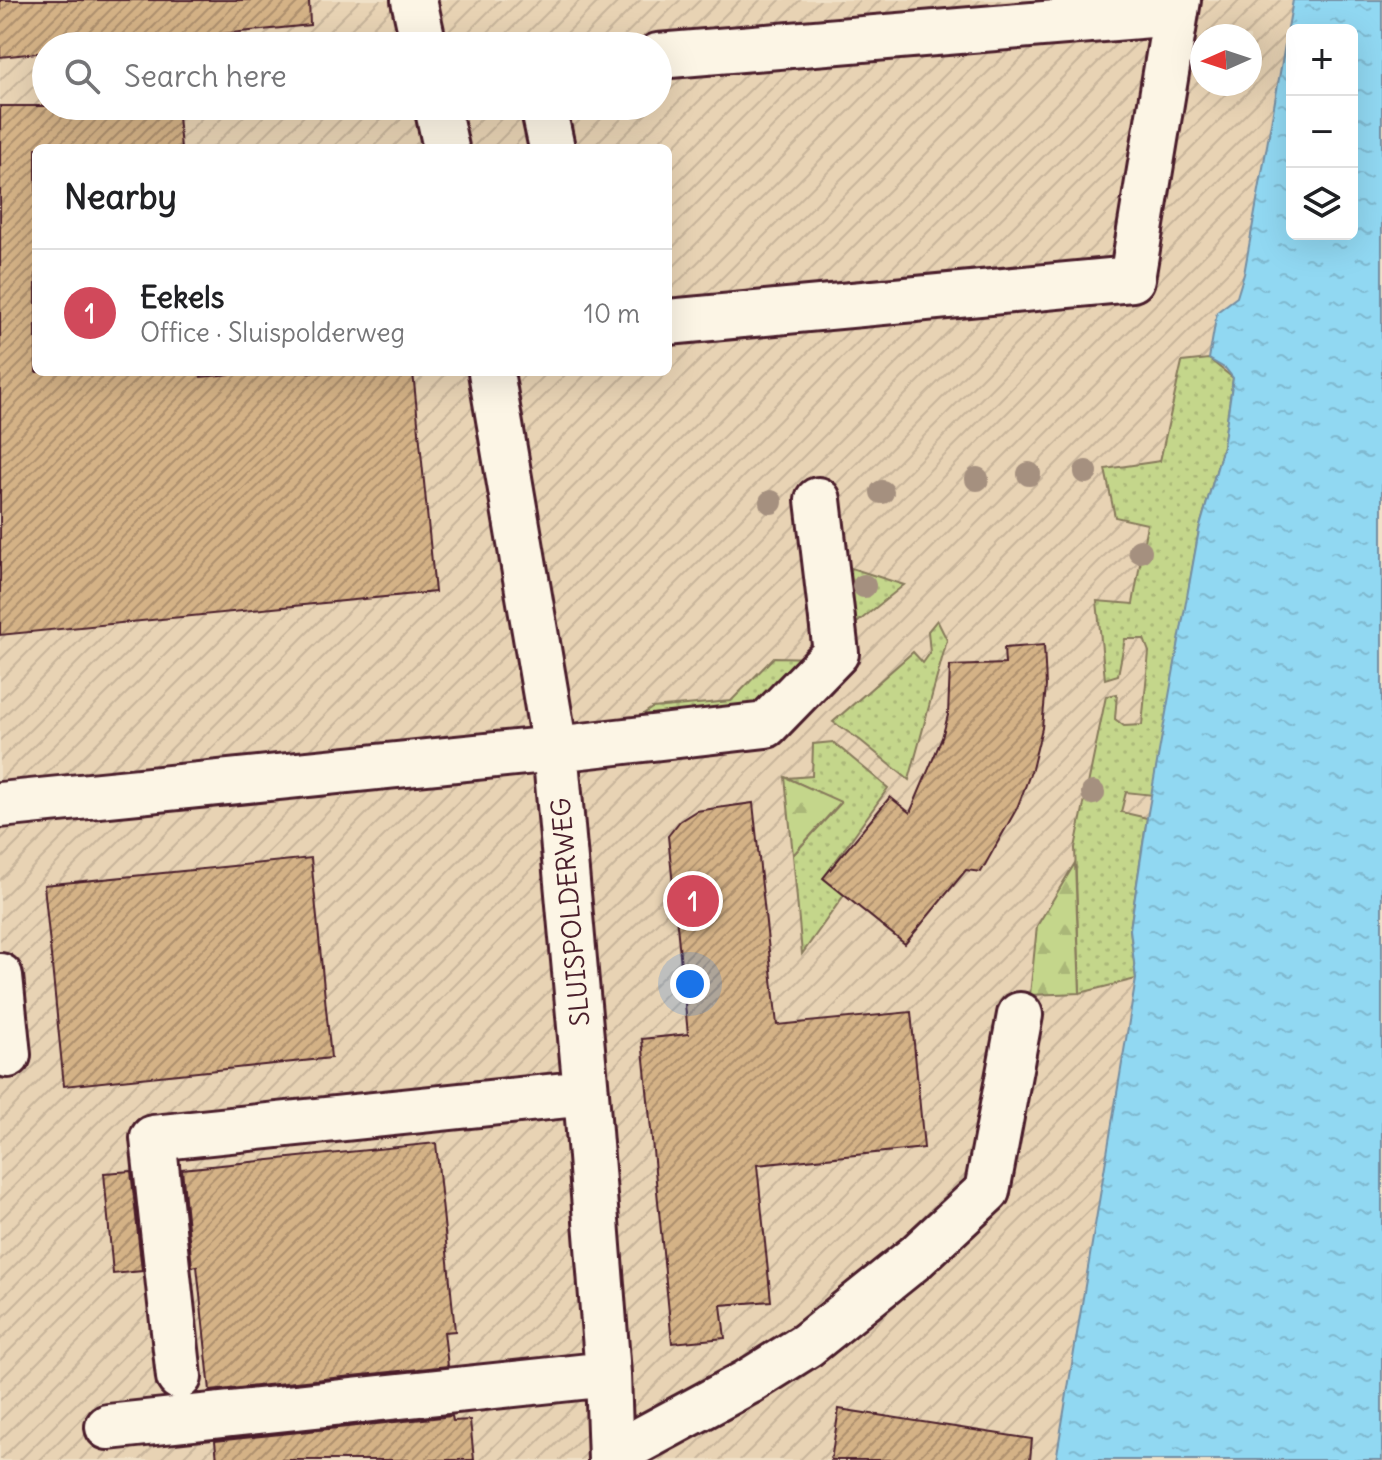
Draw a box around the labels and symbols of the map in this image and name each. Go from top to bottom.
north arrow [1190,24,1262,96]
street label: SLUISPOLDERWEG [544,797,596,1027]
pin: 1 [667,871,719,931]
your location [670,964,710,1004]

